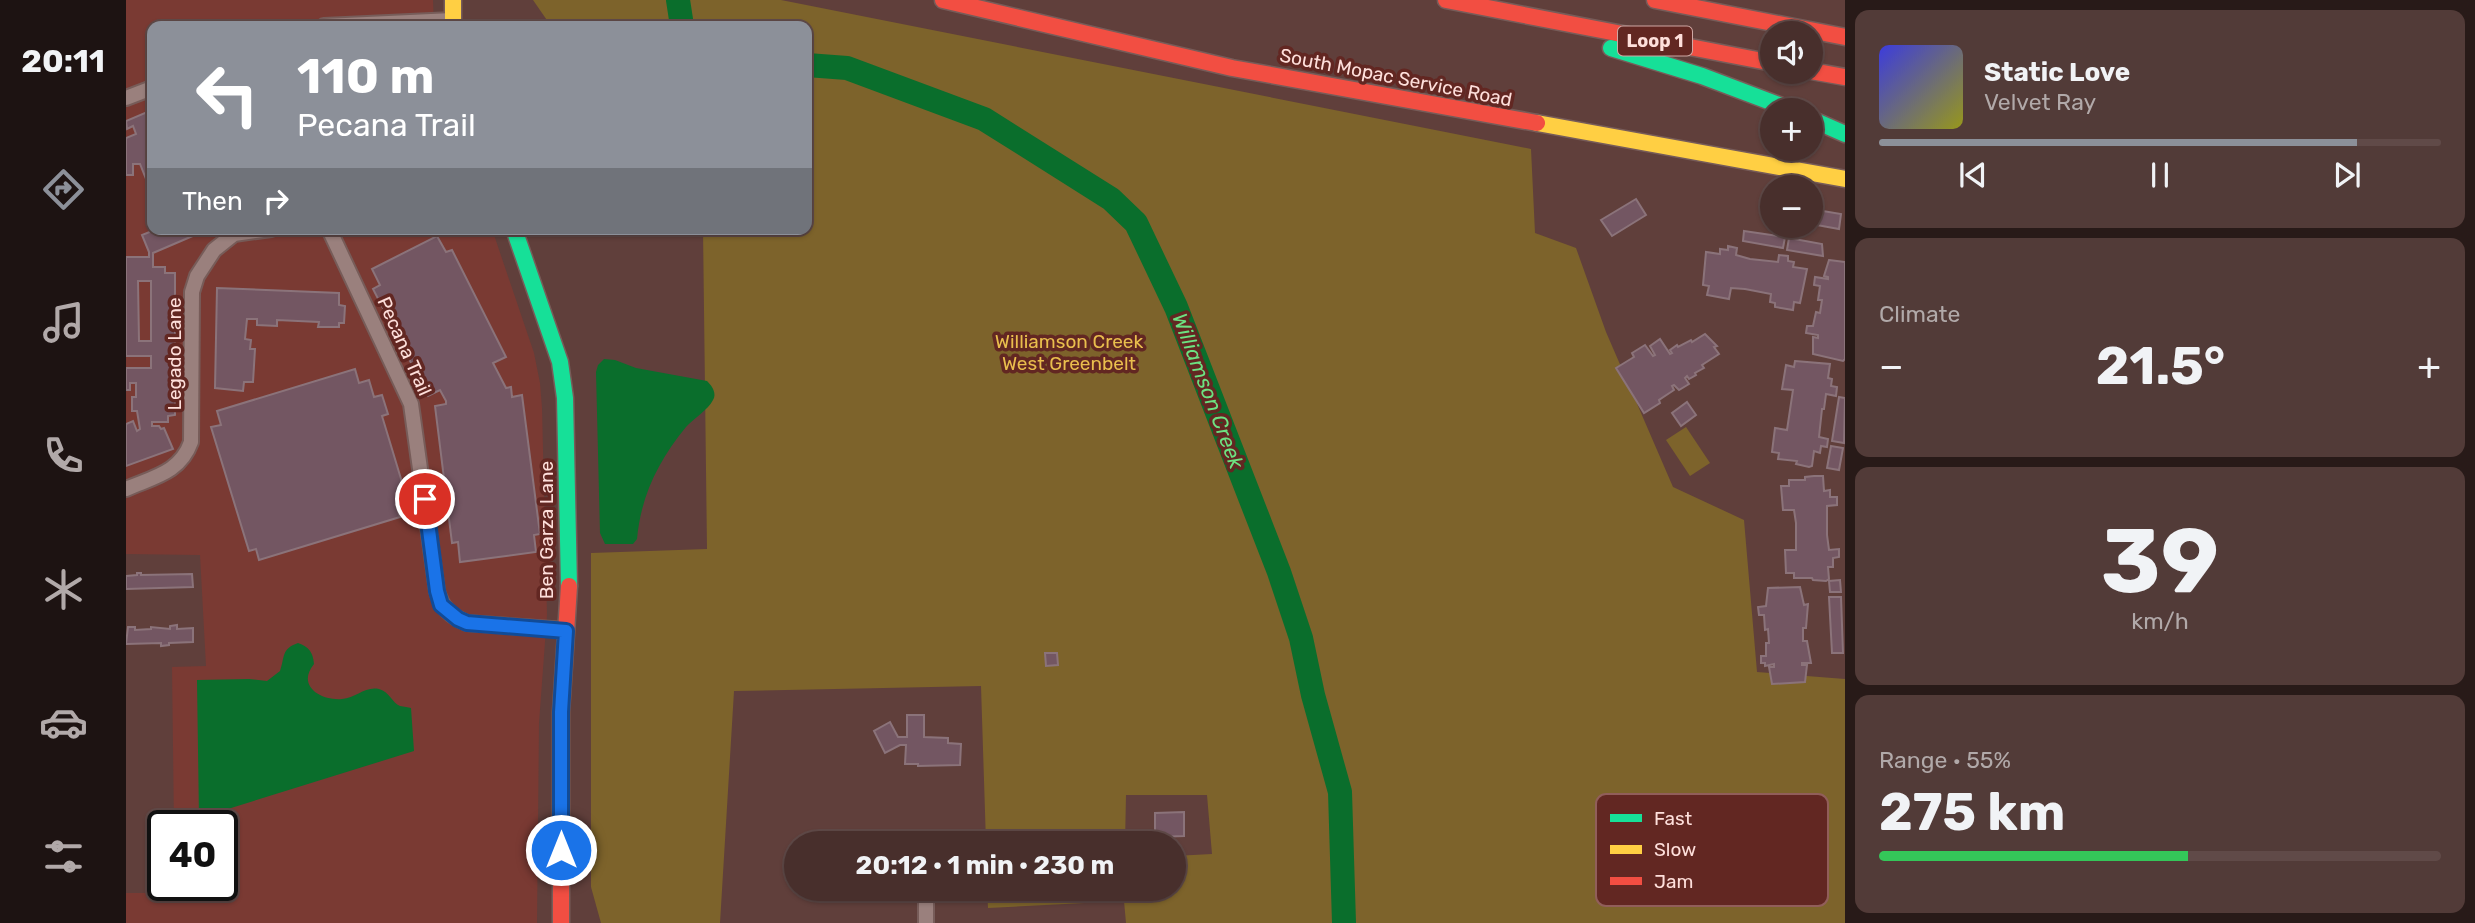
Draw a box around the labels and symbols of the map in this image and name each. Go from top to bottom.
road number: Loop 1 [1618,26,1692,56]
street label: South Mopac Service Road [1278,44,1514,111]
street label: Pecana Trail [372,293,437,399]
street label: Legado Lane [163,297,186,411]
water label: Williamson Creek [1167,309,1250,473]
park label: Williamson Creek West Greenbelt [995,330,1143,375]
street label: Ben Garza Lane [535,461,558,599]
pin [395,469,455,529]
legend [1596,794,1828,906]
text: Fast [1654,807,1693,830]
speed limit sign: 40 [147,810,238,901]
position arrow [524,813,598,887]
text: Slow [1654,838,1696,861]
text: Jam [1654,870,1693,893]

